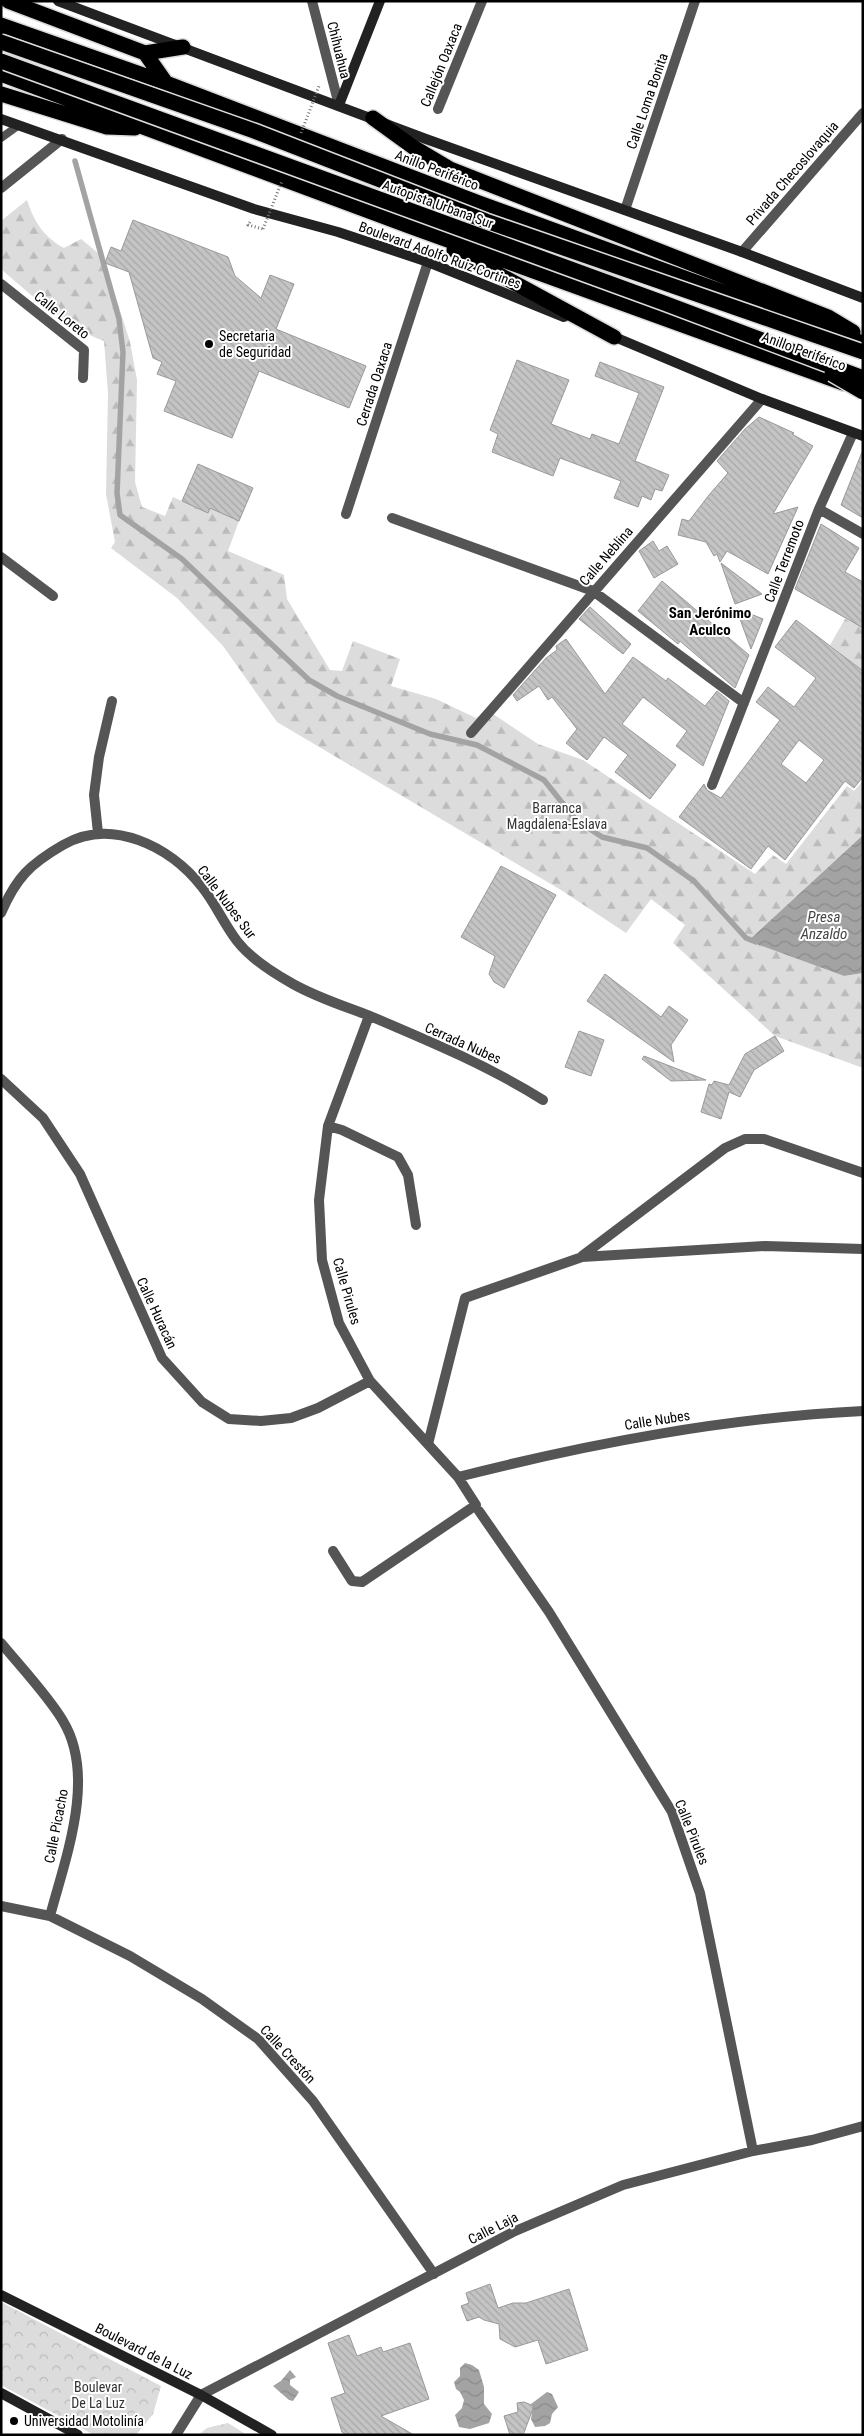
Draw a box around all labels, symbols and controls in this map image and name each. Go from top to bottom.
street label: Chihuahua [324,20,354,80]
street label: Callejón Oaxaca [417,21,465,109]
street label: Calle Loma Bonita [623,51,671,151]
street label: Privada Checoslovaquia [743,118,841,228]
street label: Anillo Periférico [393,147,481,193]
street label: Autopista Urbana Sur [380,176,496,232]
street label: Boulevard Adolfo Ruiz Cortines [357,218,523,292]
street label: Calle Loreto [31,288,93,342]
place label: Secretaria de Seguridad [219,328,291,360]
street label: Anillo Periférico [760,328,848,374]
marker: Secretaria de Seguridad [203,338,215,350]
street label: Cerrada Oaxaca [353,340,395,428]
street label: Calle Terremoto [761,517,807,605]
street label: Calle Neblina [576,523,636,589]
district label: San Jerónimo Aculco [669,604,751,639]
park label: Barranca Magdalena-Eslava [507,800,607,832]
street label: Calle Nubes Sur [194,862,260,942]
water label: Presa Anzaldo [800,908,847,943]
street label: Cerrada Nubes [422,1019,504,1067]
street label: Calle Pirules [330,1256,364,1326]
street label: Calle Huracán [133,1275,181,1351]
street label: Calle Nubes [623,1407,691,1433]
street label: Calle Picacho [41,1788,71,1864]
street label: Calle Pirules [672,1797,712,1867]
street label: Calle Crestón [257,2022,319,2086]
street label: Calle Laja [465,2209,521,2247]
street label: Boulevard de la Luz [93,2320,195,2382]
park label: Boulevar De La Luz [71,2379,125,2411]
place label: Universidad Motolinía [24,2413,144,2429]
marker: Universidad Motolinía [8,2415,20,2427]

